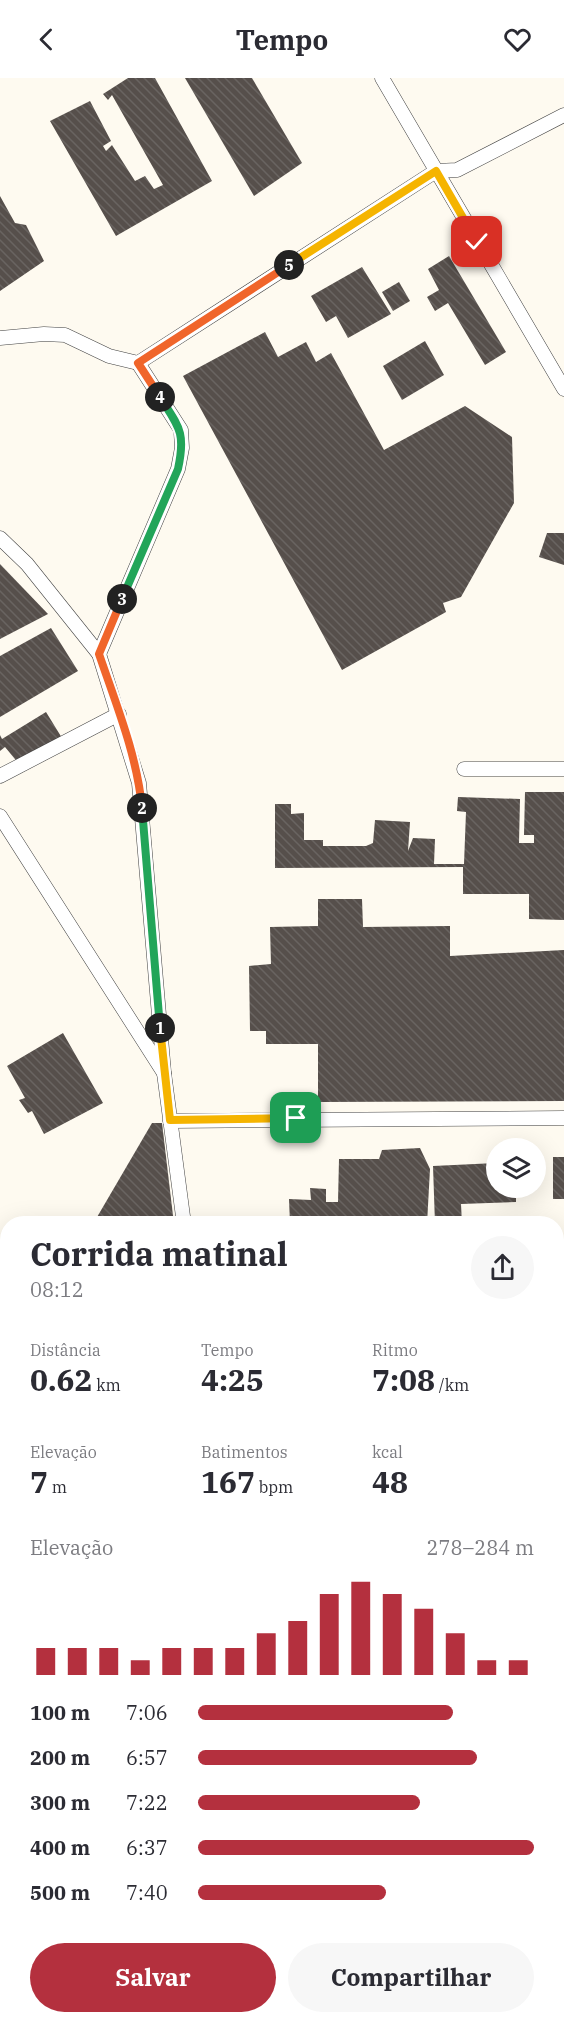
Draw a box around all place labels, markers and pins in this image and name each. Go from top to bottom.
pin [451,216,502,267]
pin: 5 [274,250,304,280]
pin: 4 [145,382,175,412]
pin: 3 [107,584,137,614]
pin: 2 [127,793,157,823]
pin: 1 [145,1013,175,1043]
pin [270,1092,321,1143]

